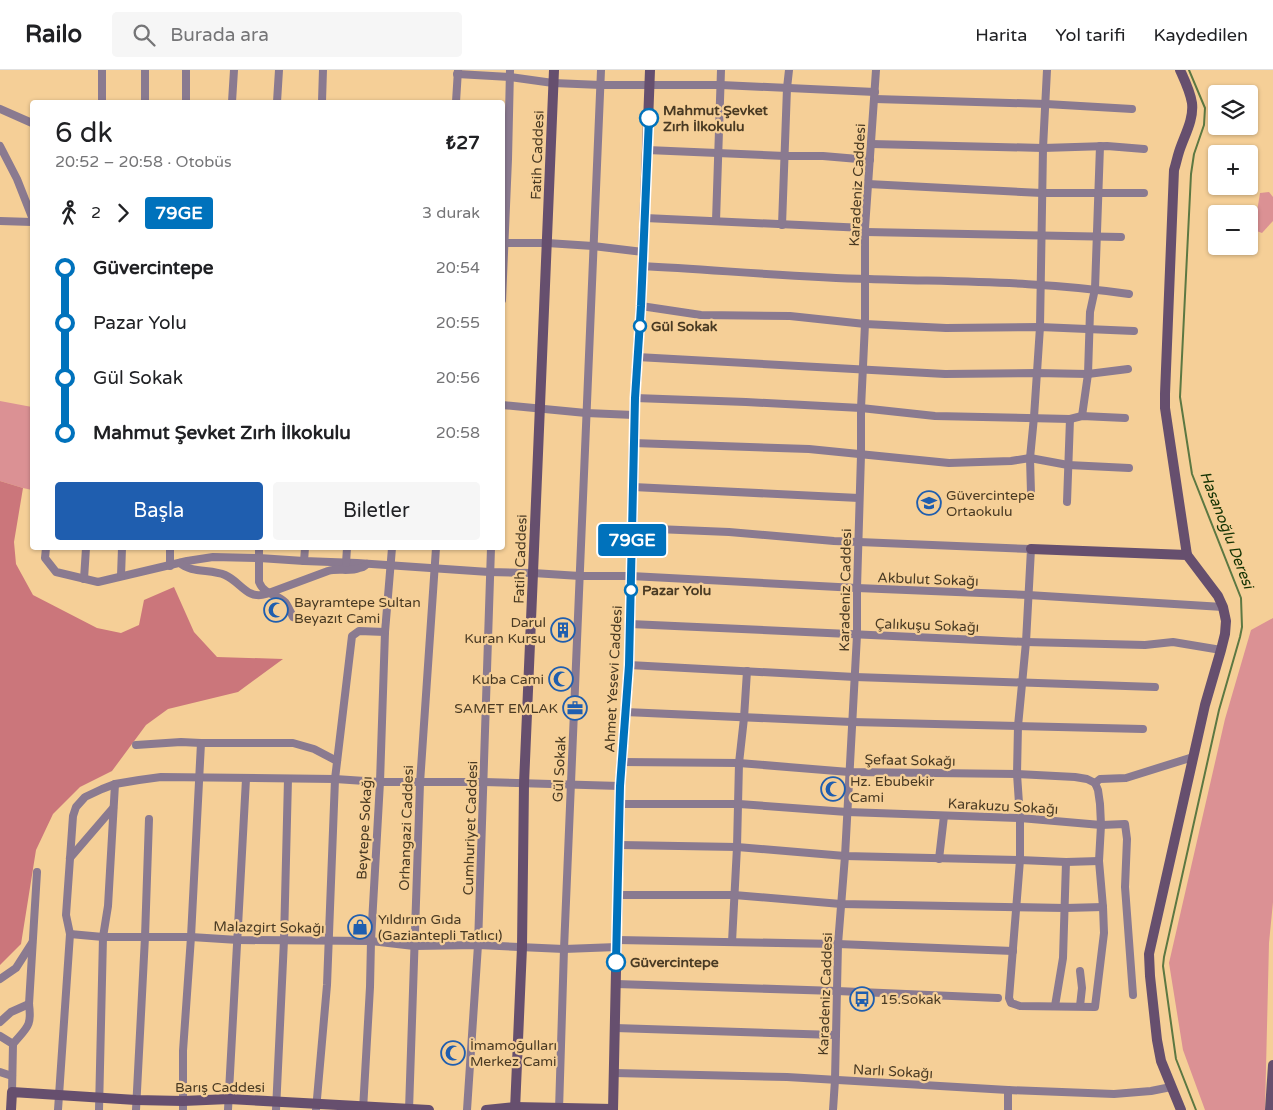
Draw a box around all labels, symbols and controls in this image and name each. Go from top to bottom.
search box [112,12,462,57]
text: Railo [25,20,82,49]
icon: search [130,21,158,49]
text: Burada ara [170,24,269,46]
text: Harita [975,24,1027,46]
text: Yol tarifi [1055,24,1125,46]
text: Kaydedilen [1153,24,1248,46]
map controls [1208,85,1258,255]
button: layers [1208,85,1258,135]
place label: Mahmut Şevket Zırh İlkokulu [663,102,769,135]
marker: Mahmut Şevket Zırh İlkokulu [639,108,659,128]
street label: Fatih Caddesi [527,110,548,200]
text: 6 dk [55,116,113,150]
street label: Karadeniz Caddesi [846,123,869,247]
text: ₺27 [446,132,480,154]
button: + [1208,145,1258,195]
text: 20:52 – 20:58 · Otobüs [55,152,232,172]
icon: walk [55,199,83,227]
icon: forward [109,199,137,227]
text: 79GE [155,202,203,224]
text: 2 [91,203,101,223]
text: 3 durak [422,203,480,223]
button: − [1208,205,1258,255]
text: Güvercintepe [93,257,213,279]
text: 20:54 [436,258,480,278]
text: Pazar Yolu [93,312,187,334]
text: 20:55 [436,313,480,333]
place label: Gül Sokak [651,318,718,335]
marker: Gül Sokak [633,319,647,333]
text: Gül Sokak [93,367,183,389]
text: 20:56 [436,368,480,388]
text: Mahmut Şevket Zırh İlkokulu [93,422,351,444]
text: 20:58 [436,423,480,443]
water label: Hasanoğlu Deresi [1196,469,1258,593]
button: Başla [55,482,263,540]
button: Biletler [273,482,480,540]
place label: Güvercintepe Ortaokulu [946,487,1035,520]
school or university icon: Güvercintepe Ortaokulu [916,490,942,516]
street label: Fatih Caddesi [510,514,531,604]
line badge: 79GE [597,524,667,556]
street label: Karadeniz Caddesi [836,528,855,652]
text: 79GE [608,529,656,551]
street label: Akbulut Sokağı [877,569,979,590]
place label: Pazar Yolu [642,582,711,599]
marker: Pazar Yolu [624,583,638,597]
place label: Bayramtepe Sultan Beyazıt Cami [294,594,421,627]
mosque icon: Bayramtepe Sultan Beyazıt Cami [263,597,289,623]
street label: Ahmet Yesevi Caddesi [601,605,626,753]
place label: Darul Kuran Kursu [464,614,546,647]
street label: Çalıkuşu Sokağı [874,615,979,636]
building icon: Darul Kuran Kursu [550,617,576,643]
mosque icon: Kuba Cami [548,666,574,692]
place label: Kuba Cami [472,671,544,688]
office icon: SAMET EMLAK [562,695,588,721]
place label: SAMET EMLAK [454,700,558,717]
street label: Gül Sokak [549,735,570,803]
street label: Şefaat Sokağı [864,751,956,770]
street label: Cumhuriyet Caddesi [460,760,481,896]
street label: Orhangazi Caddesi [396,765,417,891]
place label: Hz. Ebubekir Cami [850,773,935,806]
street label: Beytepe Sokağı [353,776,376,880]
mosque icon: Hz. Ebubekir Cami [820,776,846,802]
street label: Karakuzu Sokağı [947,795,1059,818]
place label: Yıldırım Gıda (Gaziantepli Tatlıcı) [378,911,502,944]
shop icon: Yıldırım Gıda (Gaziantepli Tatlıcı) [347,914,373,940]
street label: Malazgirt Sokağı [213,918,325,937]
street label: Karadeniz Caddesi [815,932,836,1056]
marker: Güvercintepe [606,952,626,972]
place label: Güvercintepe [630,954,719,971]
bus stop icon: 15.Sokak [849,986,875,1012]
place label: 15.Sokak [880,991,942,1008]
place label: İmamoğulları Merkez Cami [470,1037,557,1070]
mosque icon: İmamoğulları Merkez Cami [440,1040,466,1066]
street label: Narlı Sokağı [853,1061,933,1082]
street label: Barış Caddesi [175,1079,265,1096]

